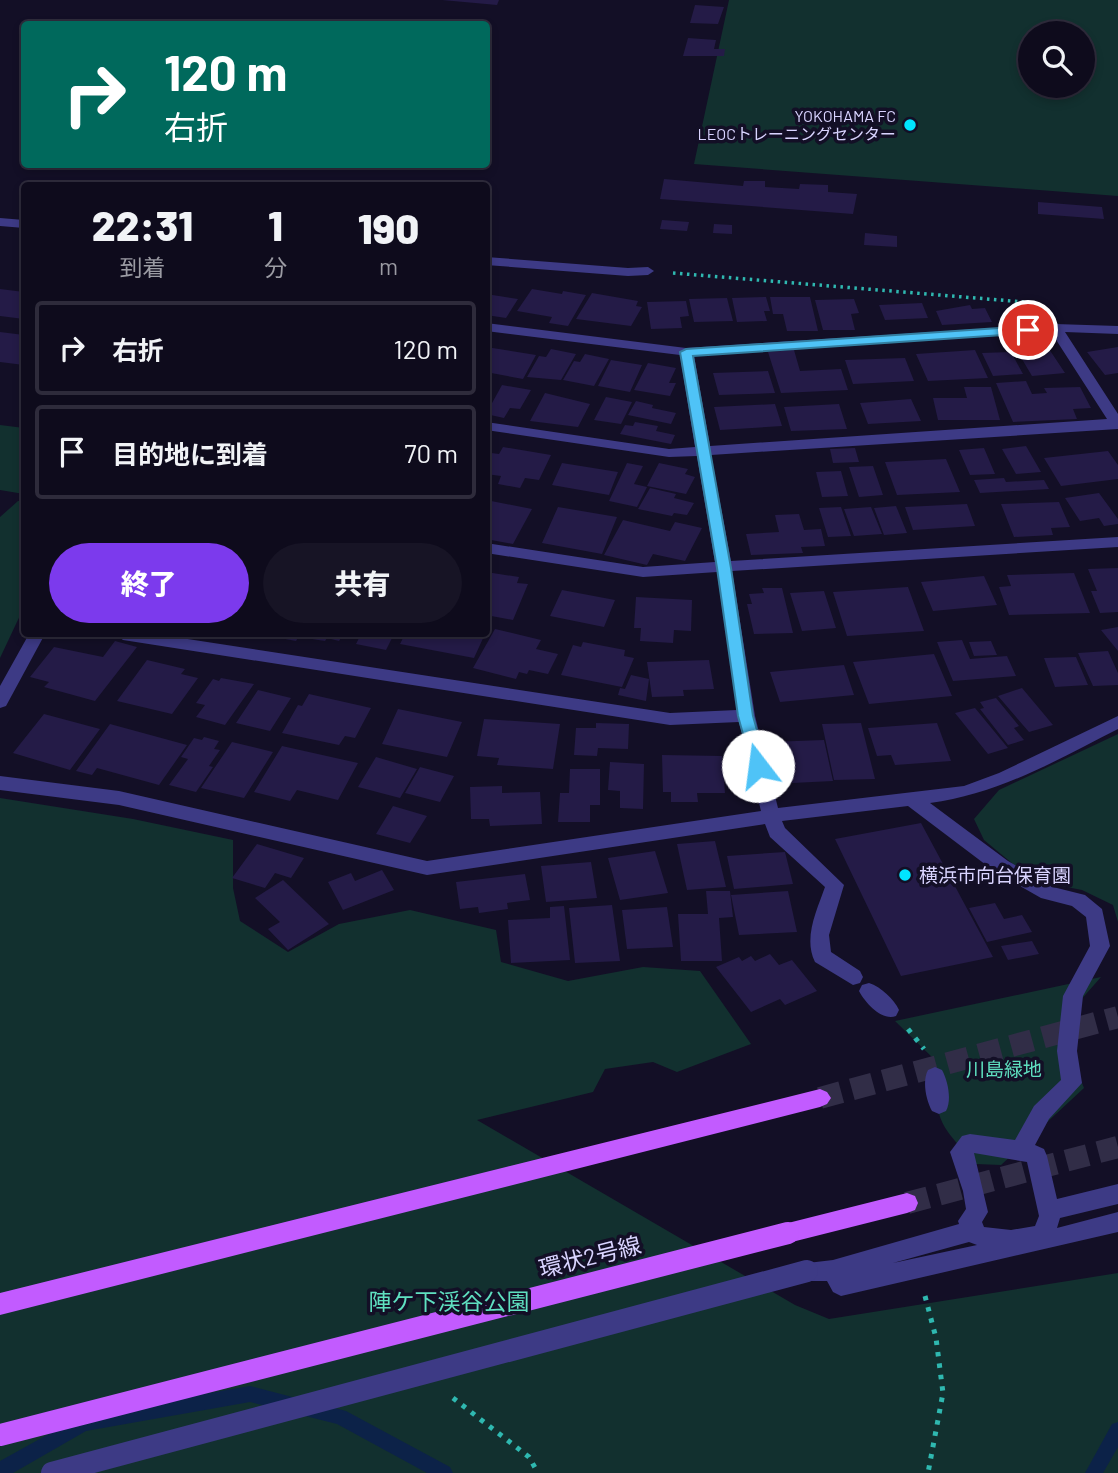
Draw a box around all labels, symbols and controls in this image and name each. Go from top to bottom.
map controls [1018,21,1095,98]
button: search [1018,21,1095,98]
text: 120 m [164,42,287,101]
icon: right [49,49,140,140]
place label: YOKOHAMA FC LEOCトレーニングセンター [698,106,896,143]
text: 右折 [164,107,228,145]
marker: YOKOHAMA FC LEOCトレーニングセンター [902,117,918,133]
text: 22:31 [92,199,193,249]
text: 1 [268,199,283,249]
text: 190 [358,202,419,252]
text: m [379,252,398,280]
text: 到着 [119,253,165,281]
text: 分 [264,253,287,281]
pin [998,300,1058,360]
icon: arrive [1009,311,1047,349]
icon: right [53,329,91,367]
text: 120 m [394,333,458,364]
text: 右折 [112,334,164,365]
icon: arrive [53,433,91,471]
text: 70 m [404,437,458,468]
text: 目的地に到着 [112,438,268,469]
button: 終了 [49,543,249,623]
button: 共有 [263,543,462,623]
position arrow [721,729,795,803]
place label: 横浜市向台保育園 [919,863,1071,886]
marker: 横浜市向台保育園 [897,867,913,883]
park label: 川島緑地 [966,1057,1042,1080]
street label: 環状2号線 [536,1230,644,1282]
park label: 陣ケ下渓谷公園 [369,1287,530,1315]

